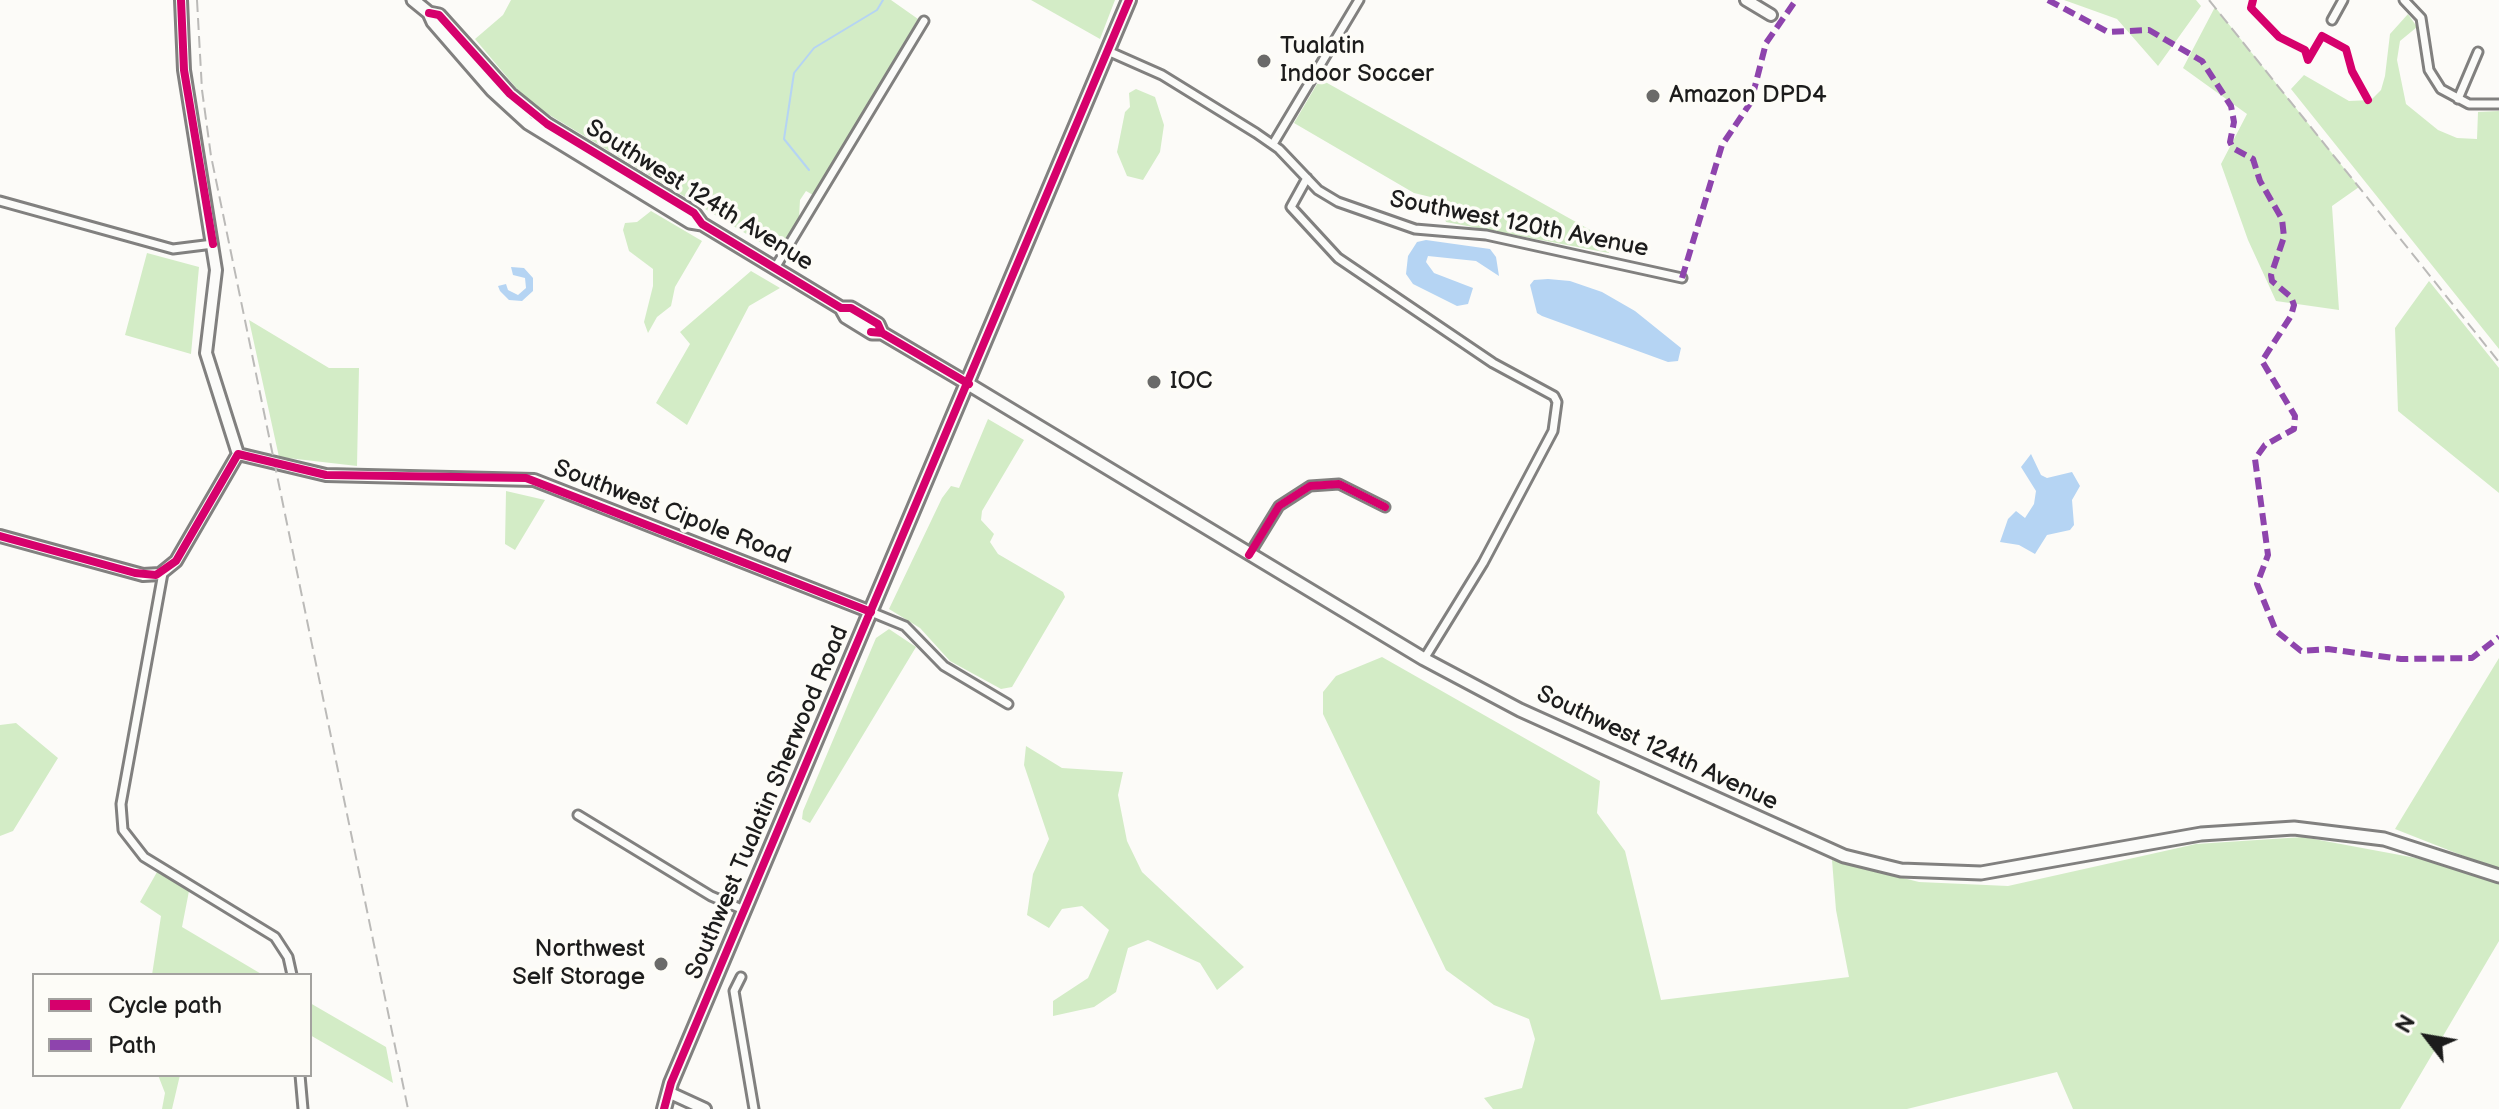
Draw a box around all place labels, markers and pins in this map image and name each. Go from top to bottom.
place label: Tualatin Indoor Soccer [1280,33,1434,89]
marker: Tualatin Indoor Soccer [1255,52,1273,70]
place label: Amazon DPD4 [1669,82,1827,110]
marker: Amazon DPD4 [1644,87,1662,105]
place label: IOC [1170,368,1213,396]
marker: IOC [1145,373,1163,391]
place label: Northwest Self Storage [512,936,645,992]
marker: Northwest Self Storage [652,955,670,973]

